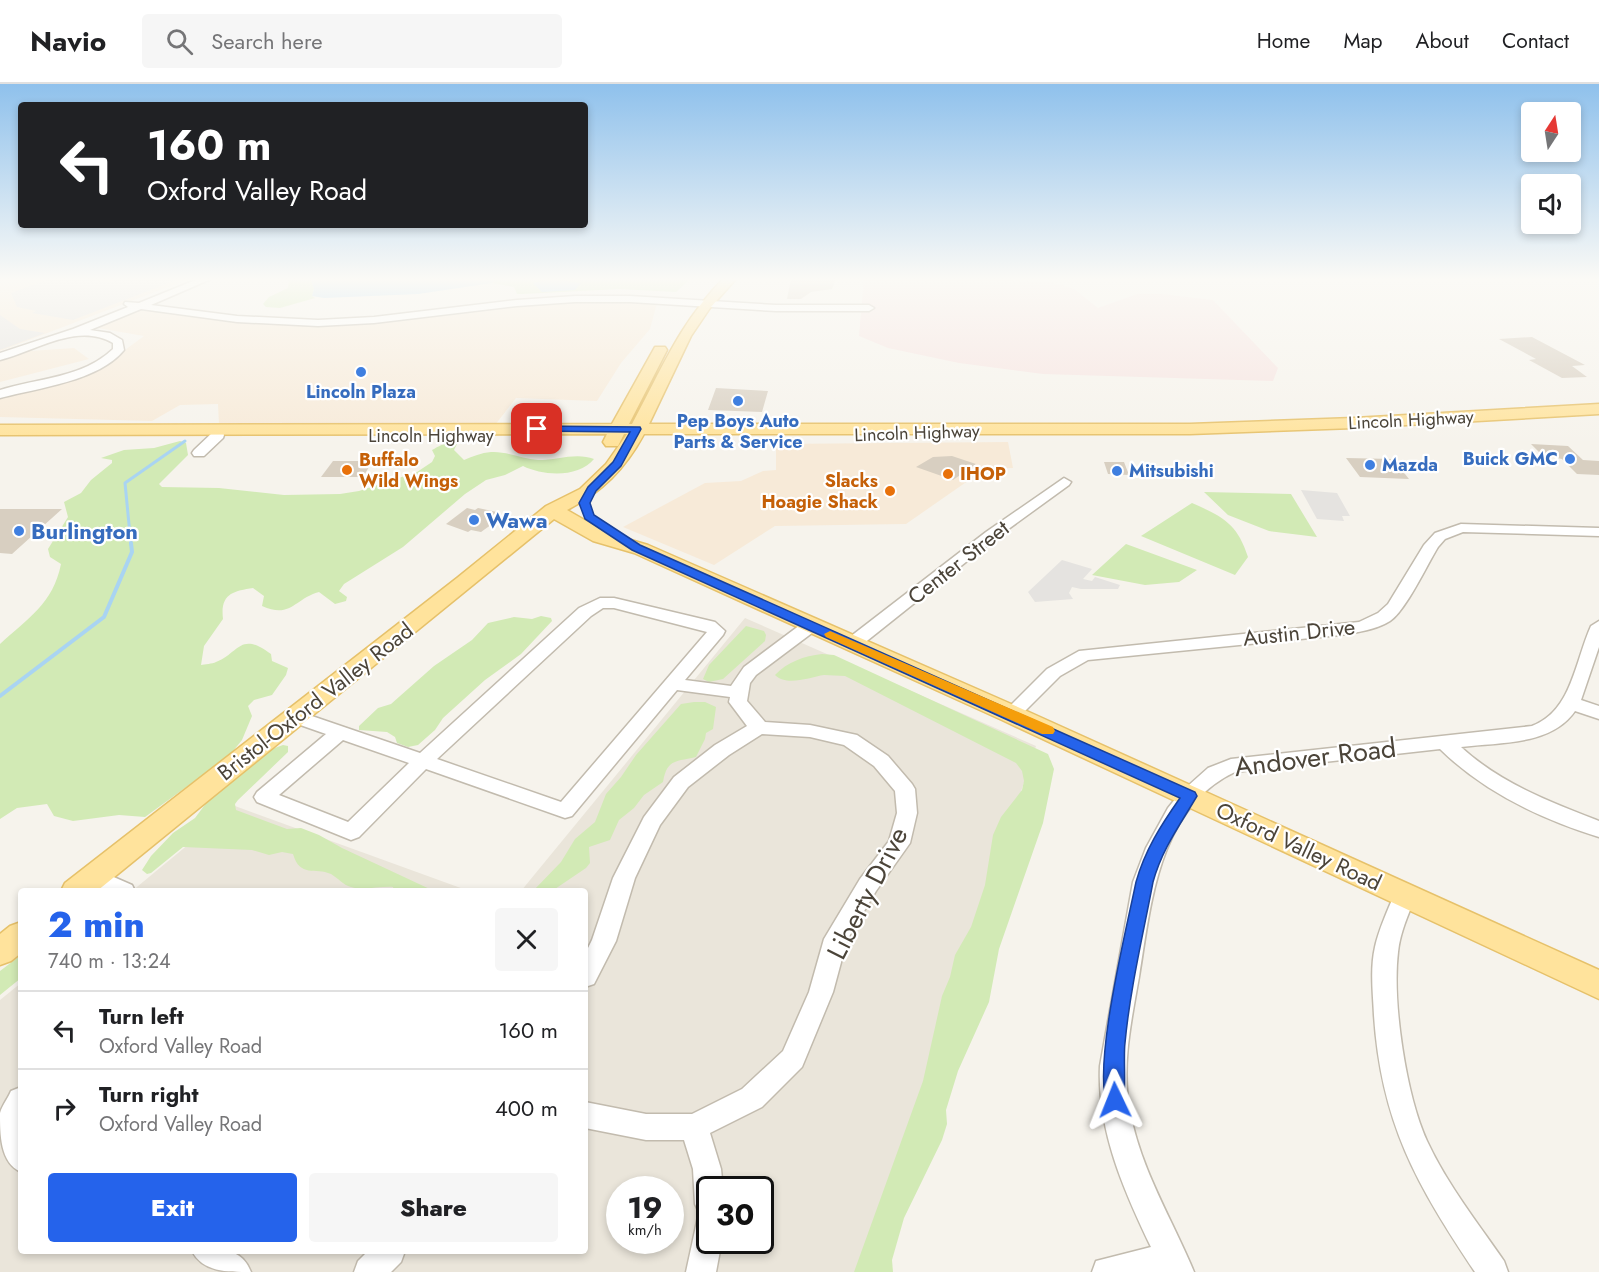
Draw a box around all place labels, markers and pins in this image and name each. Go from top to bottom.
marker: Lincoln Plaza [354,365,368,379]
place label: Lincoln Plaza [306,379,416,405]
marker: Pep Boys Auto Parts & Service [731,394,745,408]
pin [511,403,562,454]
place label: Pep Boys Auto Parts & Service [673,408,803,455]
place label: Buick GMC [1463,446,1558,472]
place label: Buffalo Wild Wings [359,447,458,494]
place label: Mazda [1382,452,1438,478]
marker: Buick GMC [1563,452,1577,466]
place label: Mitsubishi [1129,458,1214,484]
marker: Mazda [1363,458,1377,472]
place label: IHOP [960,461,1006,487]
marker: Buffalo Wild Wings [340,463,354,477]
marker: Mitsubishi [1110,464,1124,478]
marker: IHOP [941,467,955,481]
place label: Slacks Hoagie Shack [761,468,879,515]
marker: Slacks Hoagie Shack [883,484,897,498]
place label: Wawa [486,504,548,536]
marker: Wawa [467,513,481,527]
place label: Burlington [31,515,138,547]
marker: Burlington [12,524,26,538]

